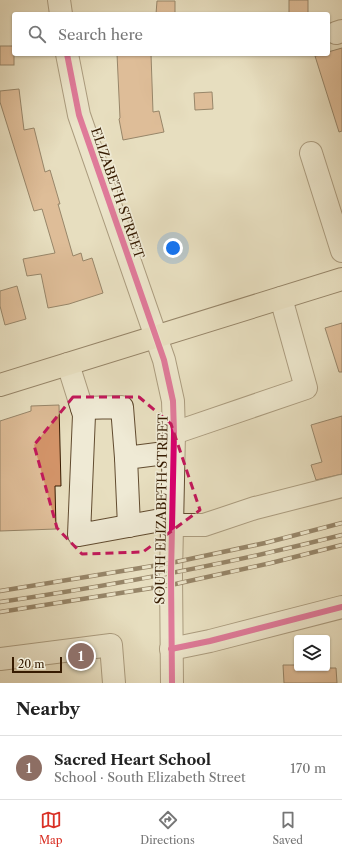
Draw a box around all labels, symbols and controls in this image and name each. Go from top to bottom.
search box [12,12,330,56]
icon: search [26,23,48,45]
text: Search here [58,25,143,44]
street label: ELIZABETH STREET [88,125,148,261]
your location [163,238,183,258]
street label: SOUTH ELIZABETH STREET [151,413,171,604]
map controls [294,635,330,671]
button: layers [294,635,330,671]
pin: 1 [68,641,94,671]
scale bar [12,655,62,674]
text: 20 m [18,657,44,671]
text: Nearby [16,699,80,719]
text: Sacred Heart School [54,750,211,769]
text: 1 [26,760,32,776]
text: 170 m [290,760,326,776]
text: School · South Elizabeth Street [54,769,246,785]
tab: Map [39,809,63,847]
tab: Directions [140,809,195,847]
tab: Saved [273,809,303,847]

